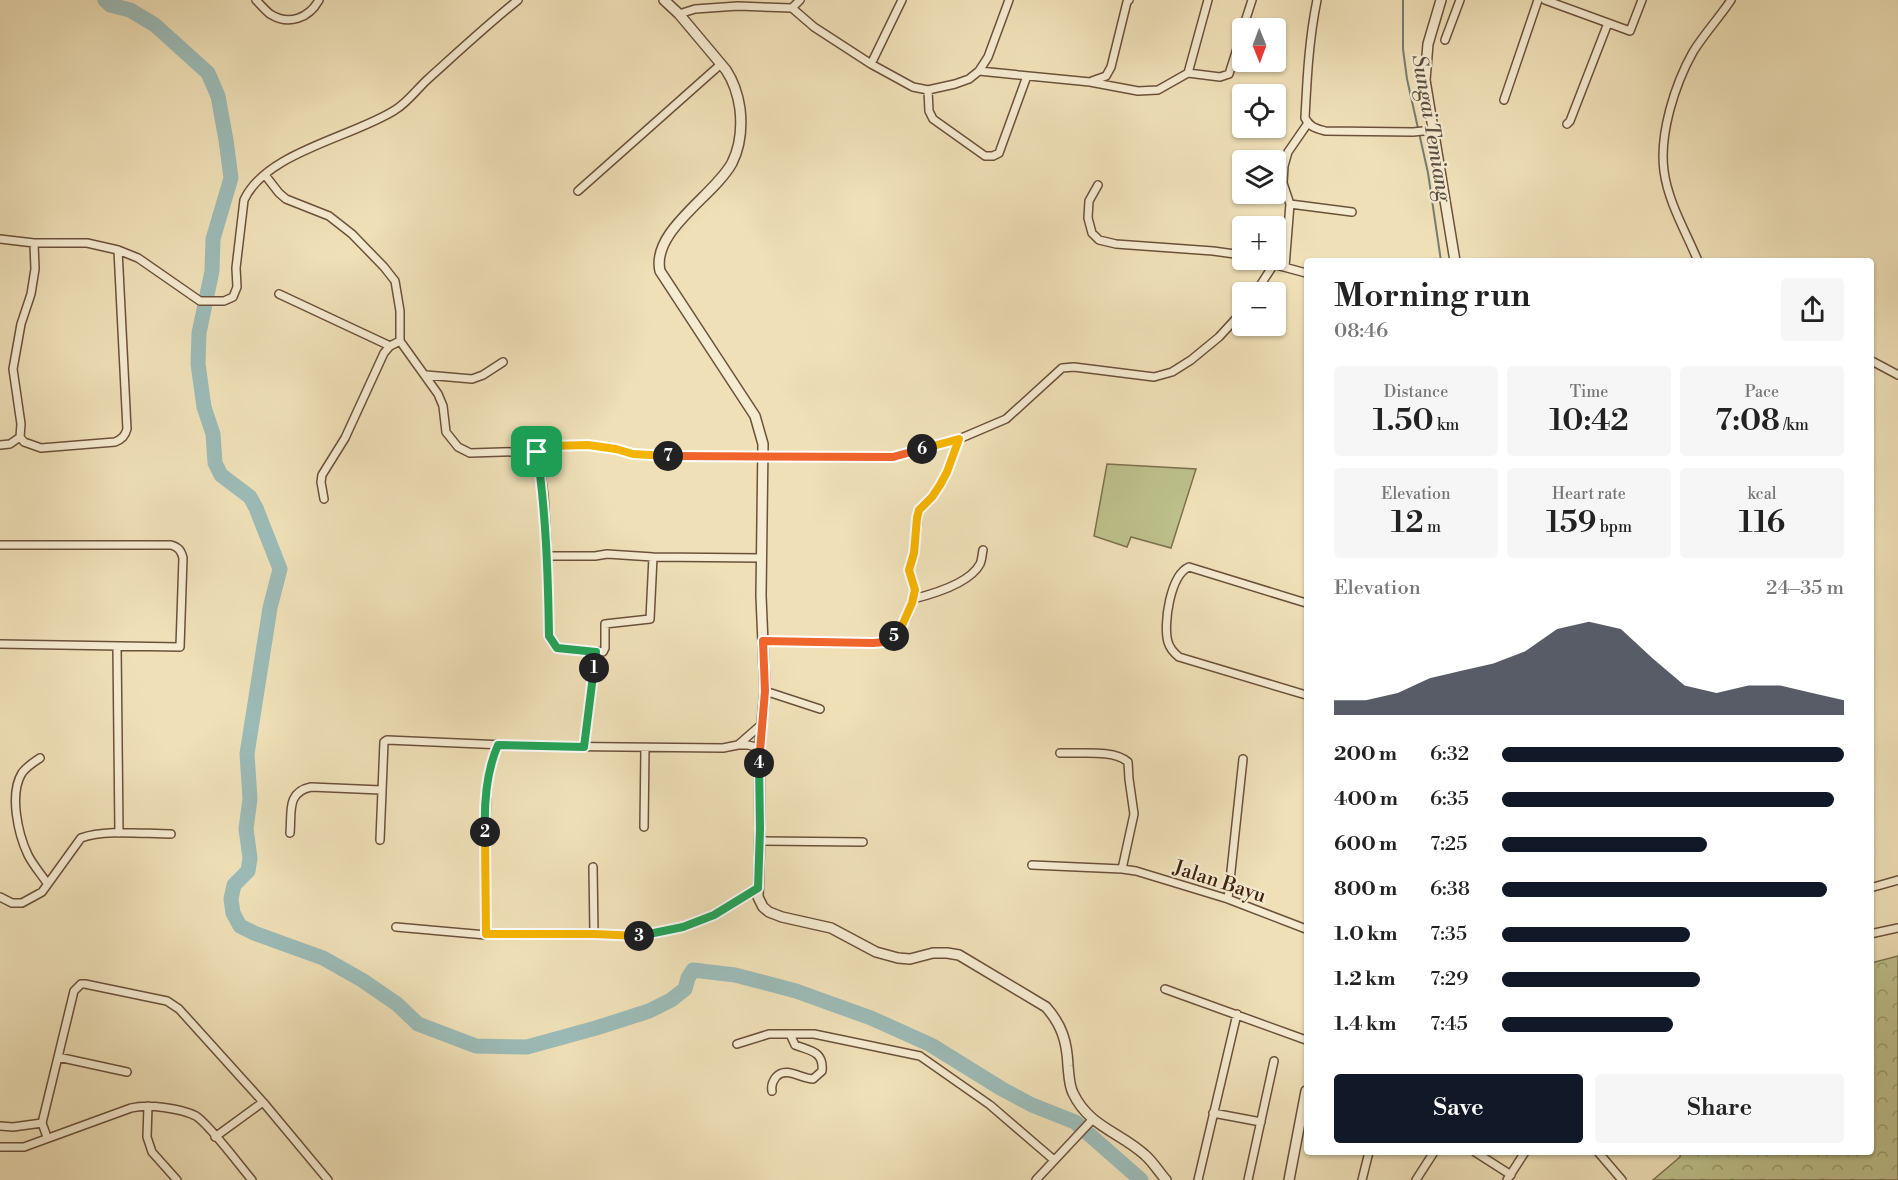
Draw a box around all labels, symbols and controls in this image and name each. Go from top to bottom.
north arrow [1232,18,1286,72]
map controls [1232,18,1286,336]
water label: Sungai Temiang [1405,53,1457,205]
button: locate [1232,84,1286,138]
button: layers [1232,150,1286,204]
button: + [1232,216,1286,270]
text: Morning run [1334,276,1531,317]
button: share [1781,278,1844,341]
button: − [1232,282,1286,336]
text: 08:46 [1334,319,1388,344]
text: Distance [1384,382,1448,402]
text: Time [1570,382,1608,402]
text: Pace [1745,382,1779,402]
text: 1.50 [1373,402,1434,440]
text: 10:42 [1549,402,1629,440]
text: 7:08 [1715,402,1780,440]
text: km [1434,415,1459,435]
text: /km [1780,415,1809,435]
pin [511,426,562,477]
pin: 6 [907,434,937,464]
icon: arrive [520,435,553,468]
text: 6 [917,439,927,459]
pin: 7 [653,441,683,471]
text: 7 [663,446,673,466]
text: Elevation [1381,484,1451,504]
text: Heart rate [1552,484,1626,504]
text: kcal [1747,484,1777,504]
text: 12 [1391,504,1424,542]
text: 159 [1546,504,1596,542]
text: 116 [1739,504,1785,542]
text: m [1424,517,1441,537]
text: bpm [1596,517,1632,537]
text: Elevation [1334,576,1421,601]
text: 24–35 m [1766,576,1844,601]
pin: 5 [879,621,909,651]
text: 5 [889,626,899,646]
pin: 1 [579,653,609,683]
text: 1 [590,658,598,678]
text: 200 m [1334,742,1397,767]
text: 6:32 [1430,742,1469,767]
pin: 4 [744,748,774,778]
text: 4 [754,753,764,773]
text: 400 m [1334,787,1398,812]
text: 6:35 [1430,787,1469,812]
pin: 2 [470,817,500,847]
text: 2 [480,822,490,842]
text: 600 m [1334,832,1397,857]
text: 7:25 [1430,832,1467,857]
street label: Jalan Bayu [1169,855,1270,909]
text: 800 m [1334,877,1397,902]
text: 6:38 [1430,877,1470,902]
pin: 3 [624,921,654,951]
text: 1.0 km [1334,922,1398,947]
text: 7:35 [1430,922,1467,947]
text: 3 [634,926,644,946]
text: 1.2 km [1334,967,1396,992]
text: 7:29 [1430,967,1468,992]
text: 1.4 km [1334,1012,1396,1037]
text: 7:45 [1430,1012,1468,1037]
button: Save [1334,1074,1583,1143]
button: Share [1595,1074,1844,1143]

